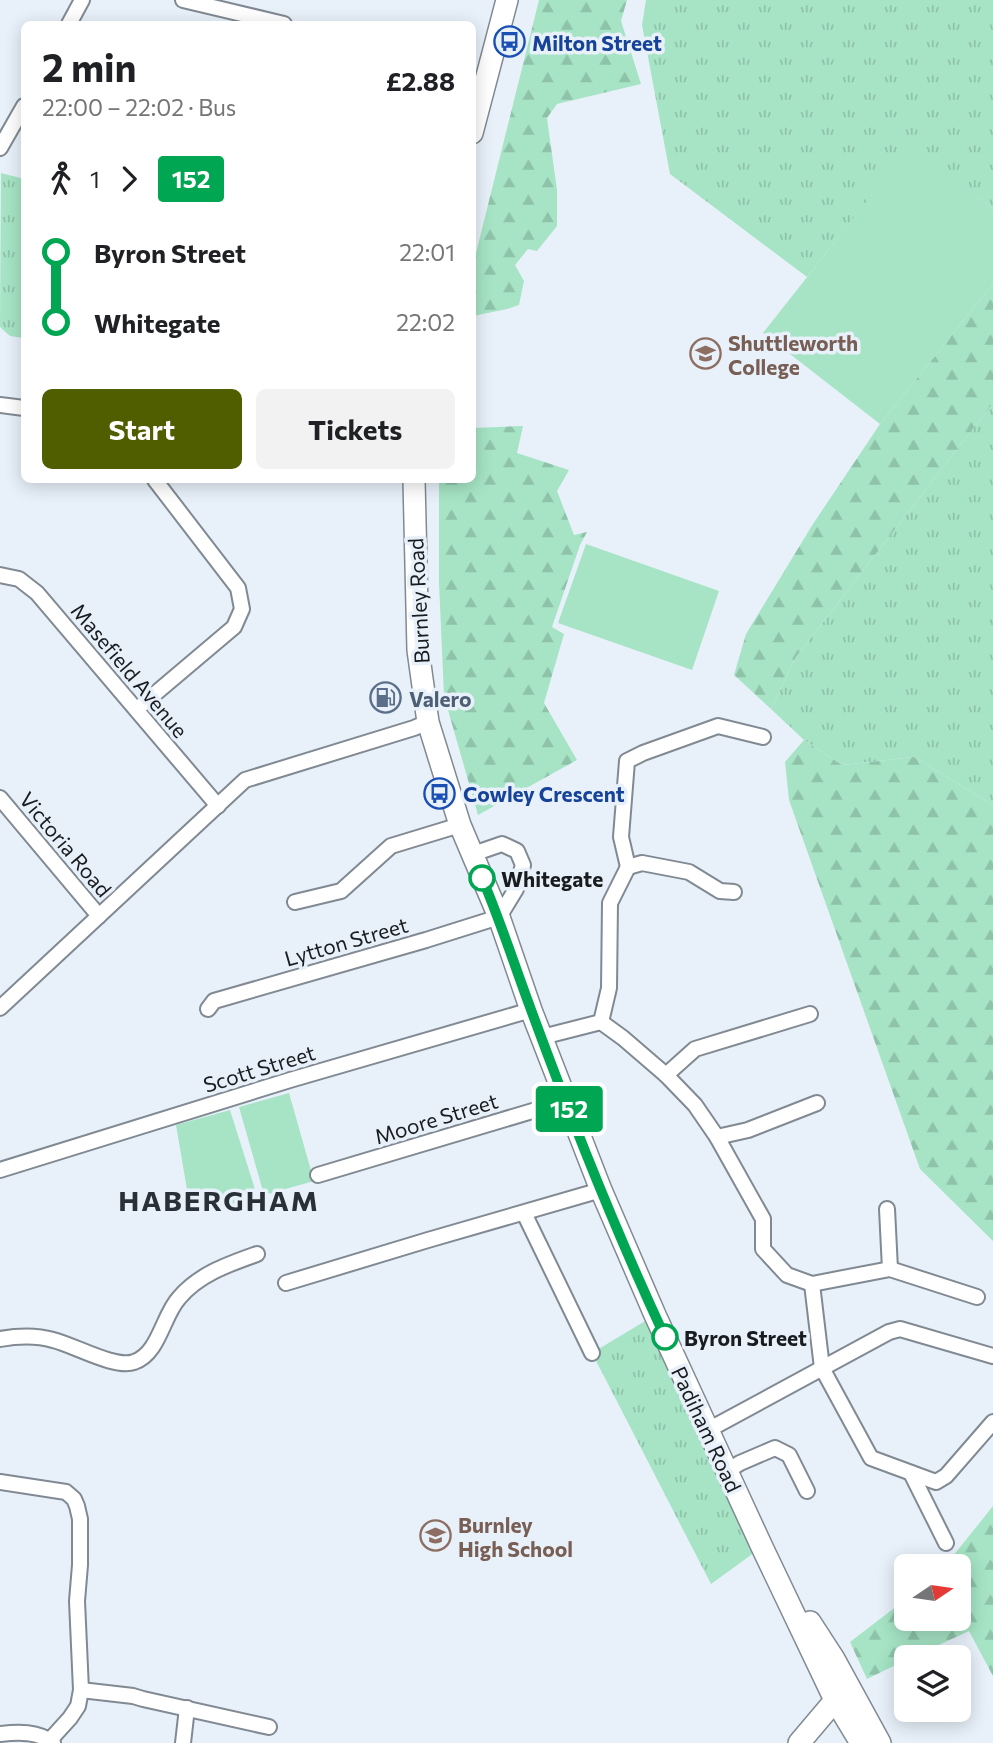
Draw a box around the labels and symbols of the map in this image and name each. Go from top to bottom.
bus stop icon: Milton Street [492,25,526,59]
place label: Milton Street [532,30,662,55]
place label: Shuttleworth College [728,330,858,379]
school or university icon: Shuttleworth College [688,337,722,371]
street label: Burnley Road [402,538,434,664]
street label: Masefield Avenue [67,598,193,742]
fuel station icon: Valero [369,681,403,715]
place label: Valero [409,686,472,711]
bus stop icon: Cowley Crescent [423,776,457,810]
place label: Cowley Crescent [463,781,625,806]
street label: Victoria Road [15,787,117,901]
marker: Whitegate [469,865,495,891]
place label: Whitegate [501,866,603,891]
street label: Lytton Street [281,911,411,971]
street label: Scott Street [200,1039,318,1097]
line badge: 152 [529,1086,609,1132]
street label: Moore Street [371,1087,501,1149]
district label: HABERGHAM [118,1183,320,1217]
marker: Byron Street [652,1324,678,1350]
place label: Byron Street [684,1325,807,1350]
street label: Padiham Road [667,1362,747,1496]
place label: Burnley High School [458,1512,573,1561]
school or university icon: Burnley High School [418,1519,452,1553]
north arrow [894,1554,971,1631]

